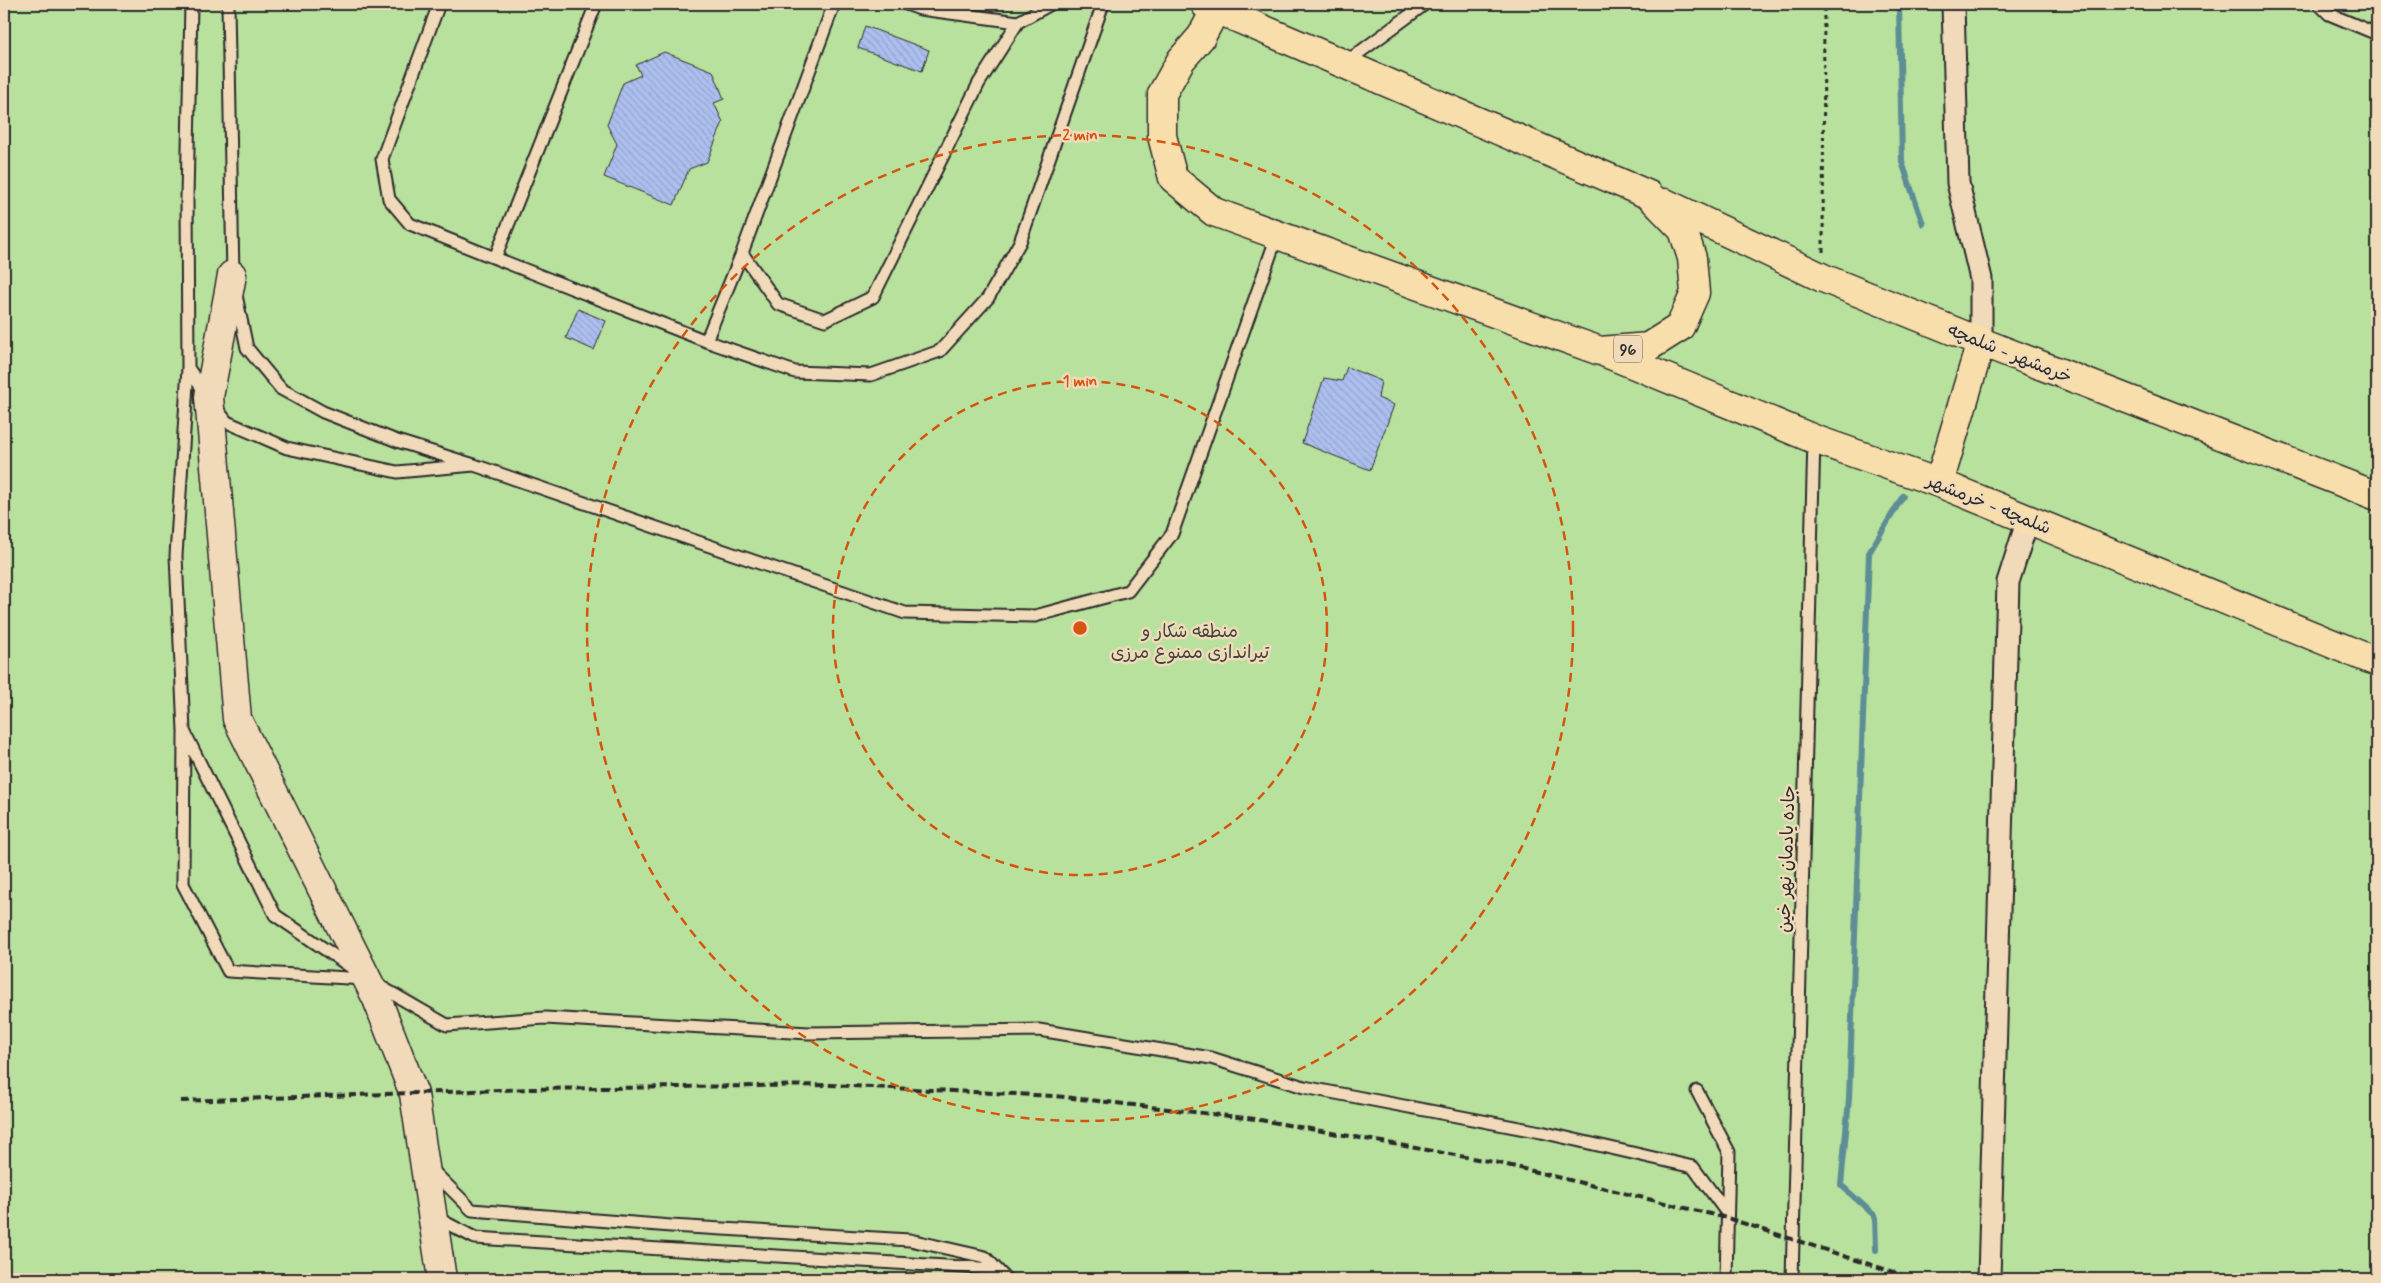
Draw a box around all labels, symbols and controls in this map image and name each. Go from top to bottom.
text: 2 min [1062,126,1098,146]
street label: خرمشهر - شلمچه [1944,318,2075,390]
road number: 96 [1614,336,1642,362]
text: 1 min [1063,372,1097,392]
street label: شلمچه - خرمشهر [1921,468,2054,541]
centre of rings [1071,619,1089,637]
park label: منطقه شکار و تیراندازی ممنوع مرزی [1111,620,1270,665]
street label: جاده یادمان نهر خین [1772,785,1802,933]

